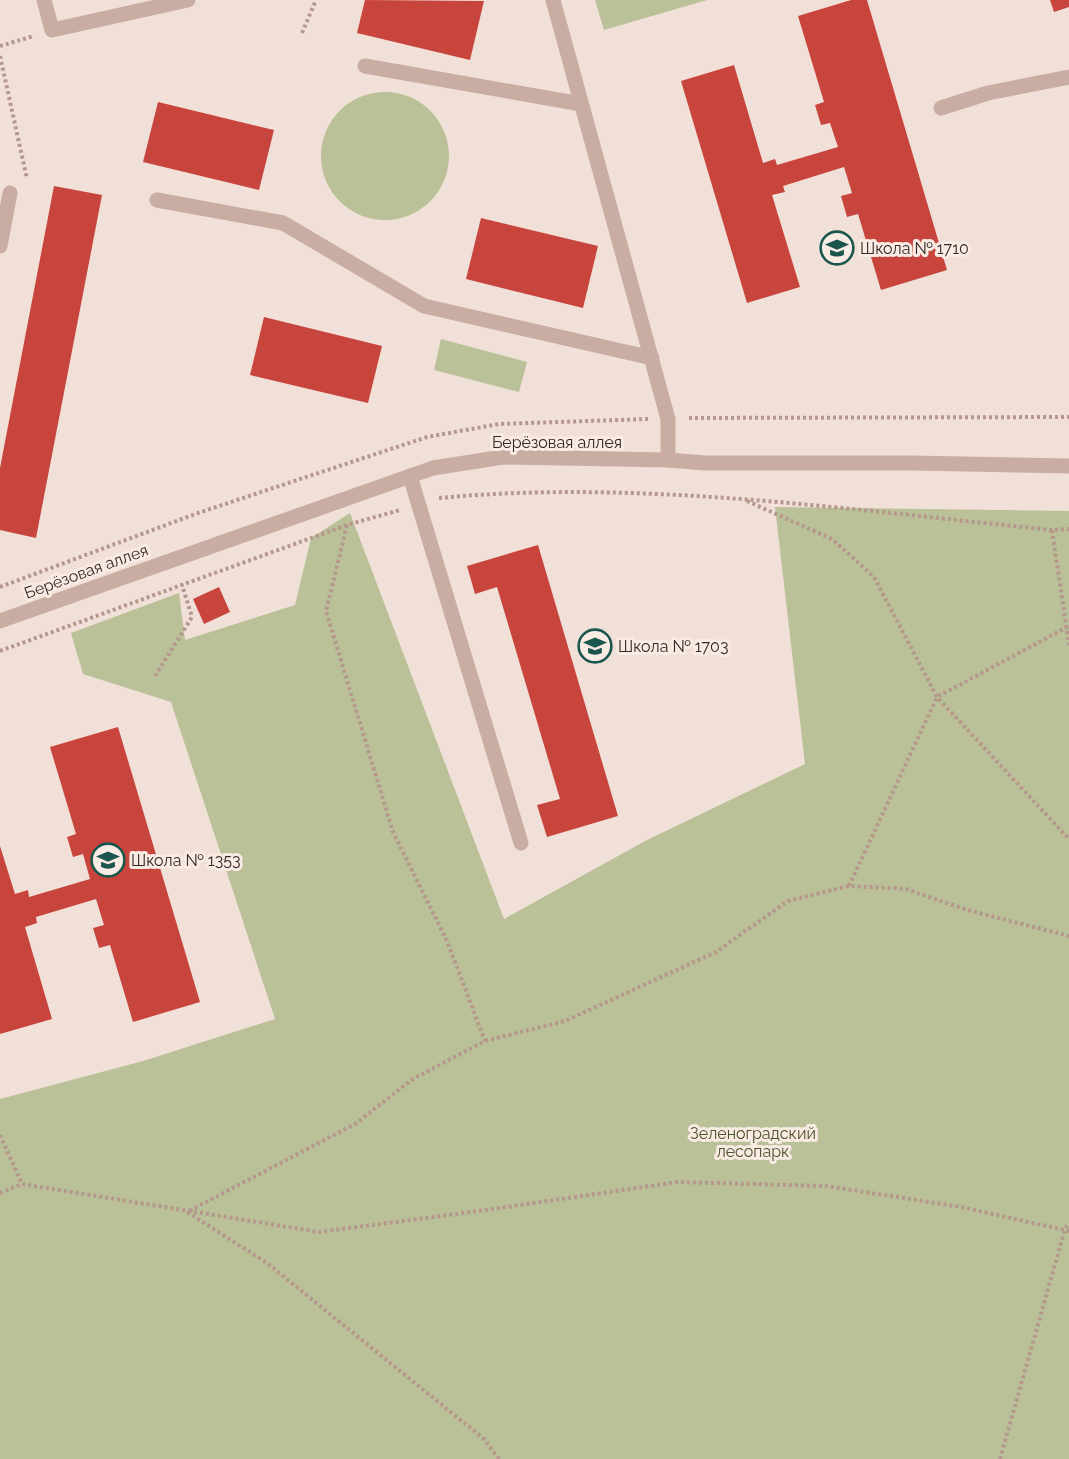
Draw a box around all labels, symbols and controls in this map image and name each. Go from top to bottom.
school or university icon: Школа № 1710 [819,230,855,266]
place label: Школа № 1710 [860,239,969,258]
street label: Берёзовая аллея [492,433,622,452]
street label: Берёзовая аллея [22,540,151,603]
school or university icon: Школа № 1703 [577,628,613,664]
place label: Школа № 1703 [618,637,728,656]
school or university icon: Школа № 1353 [90,842,126,878]
place label: Школа № 1353 [131,851,241,870]
park label: Зеленоградский лесопарк [690,1124,816,1161]

